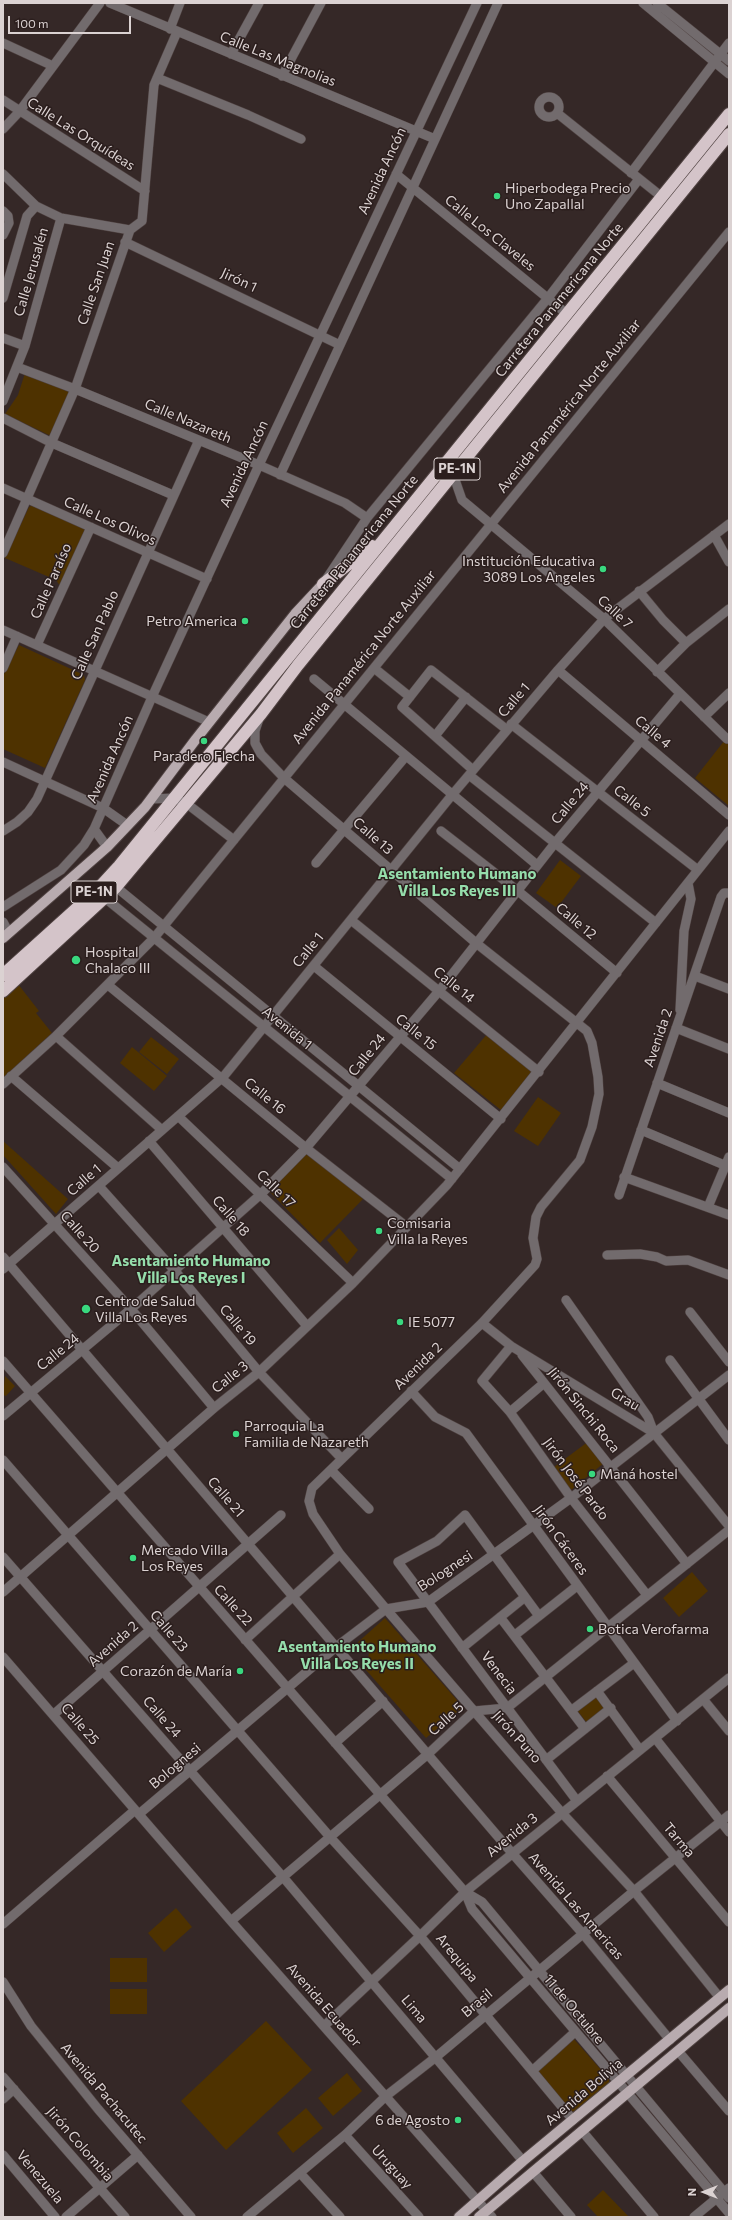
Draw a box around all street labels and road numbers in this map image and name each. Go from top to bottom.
street label: Calle Las Magnolias [217,28,339,90]
street label: Calle Las Orquídeas [24,94,138,174]
street label: Avenida Ancón [354,125,410,217]
street label: Calle Los Claveles [441,191,539,275]
street label: Carretera Panamericana Norte [492,219,626,381]
street label: Calle Jerusalén [10,226,52,318]
street label: Calle San Juan [74,239,118,327]
street label: Jirón 1 [218,264,260,296]
street label: Avenida Panamérica Norte Auxiliar [494,316,644,496]
street label: Calle Nazareth [142,395,234,447]
street label: Avenida Ancón [216,418,272,510]
road number: PE-1N [434,458,480,480]
street label: Carretera Panamericana Norte [287,471,421,633]
street label: Calle Los Olivos [61,493,159,549]
street label: Calle Paraíso [27,540,75,622]
street label: Avenida Panamérica Norte Auxiliar [289,567,439,747]
street label: Calle San Pablo [68,587,122,683]
street label: Calle 7 [594,592,636,632]
street label: Calle 1 [495,679,533,721]
street label: Calle 4 [631,712,675,752]
street label: Avenida Ancón [83,713,137,805]
street label: Calle 24 [547,778,593,828]
street label: Calle 5 [610,781,654,821]
street label: Calle 13 [349,814,397,858]
road number: PE-1N [71,881,117,903]
street label: Calle 12 [552,899,600,943]
street label: Calle 1 [289,929,327,971]
street label: Calle 14 [430,963,478,1007]
street label: Avenida 1 [259,1003,315,1053]
street label: Avenida 2 [640,1006,676,1070]
street label: Calle 15 [392,1010,440,1054]
street label: Calle 24 [345,1030,389,1080]
street label: Calle 16 [241,1074,289,1118]
street label: Calle 1 [63,1161,105,1199]
street label: Calle 17 [253,1166,299,1212]
street label: Calle 18 [209,1192,253,1240]
street label: Calle 20 [57,1207,103,1257]
street label: Calle 19 [216,1301,260,1349]
street label: Calle 24 [33,1330,83,1374]
street label: Avenida 2 [390,1339,446,1393]
street label: Calle 3 [208,1357,252,1397]
street label: Jirón Sinchi Roca [545,1364,623,1456]
street label: Grau [607,1384,643,1414]
street label: Jirón José Pardo [540,1435,612,1523]
street label: Calle 21 [204,1473,248,1521]
street label: Jirón Cáceres [530,1502,592,1578]
street label: Bolognesi [414,1547,476,1595]
street label: Calle 22 [210,1581,256,1629]
street label: Calle 23 [146,1607,192,1655]
street label: Avenida 2 [85,1618,141,1670]
street label: Venecia [477,1648,521,1698]
street label: Calle 24 [139,1693,185,1741]
street label: Calle 5 [425,1699,467,1739]
street label: Calle 25 [57,1700,103,1748]
street label: Jirón Puno [489,1707,545,1767]
street label: Bolognesi [146,1740,204,1792]
street label: Avenida 3 [483,1809,541,1861]
street label: Tarma [660,1819,698,1861]
street label: Avenida Las Americas [525,1849,627,1963]
street label: Arequipa [432,1930,482,1986]
street label: Avenida Ecuador [283,1960,365,2050]
street label: 11 de Octubre [540,1971,608,2047]
street label: Brasil [458,1985,496,2021]
street label: Lima [398,1992,430,2026]
street label: Avenida Pachacutec [57,2039,151,2147]
street label: Avenida Bolivia [542,2055,626,2129]
street label: Jirón Colombia [43,2103,117,2185]
street label: Uruguay [368,2142,416,2192]
street label: Venezuela [13,2147,67,2207]

